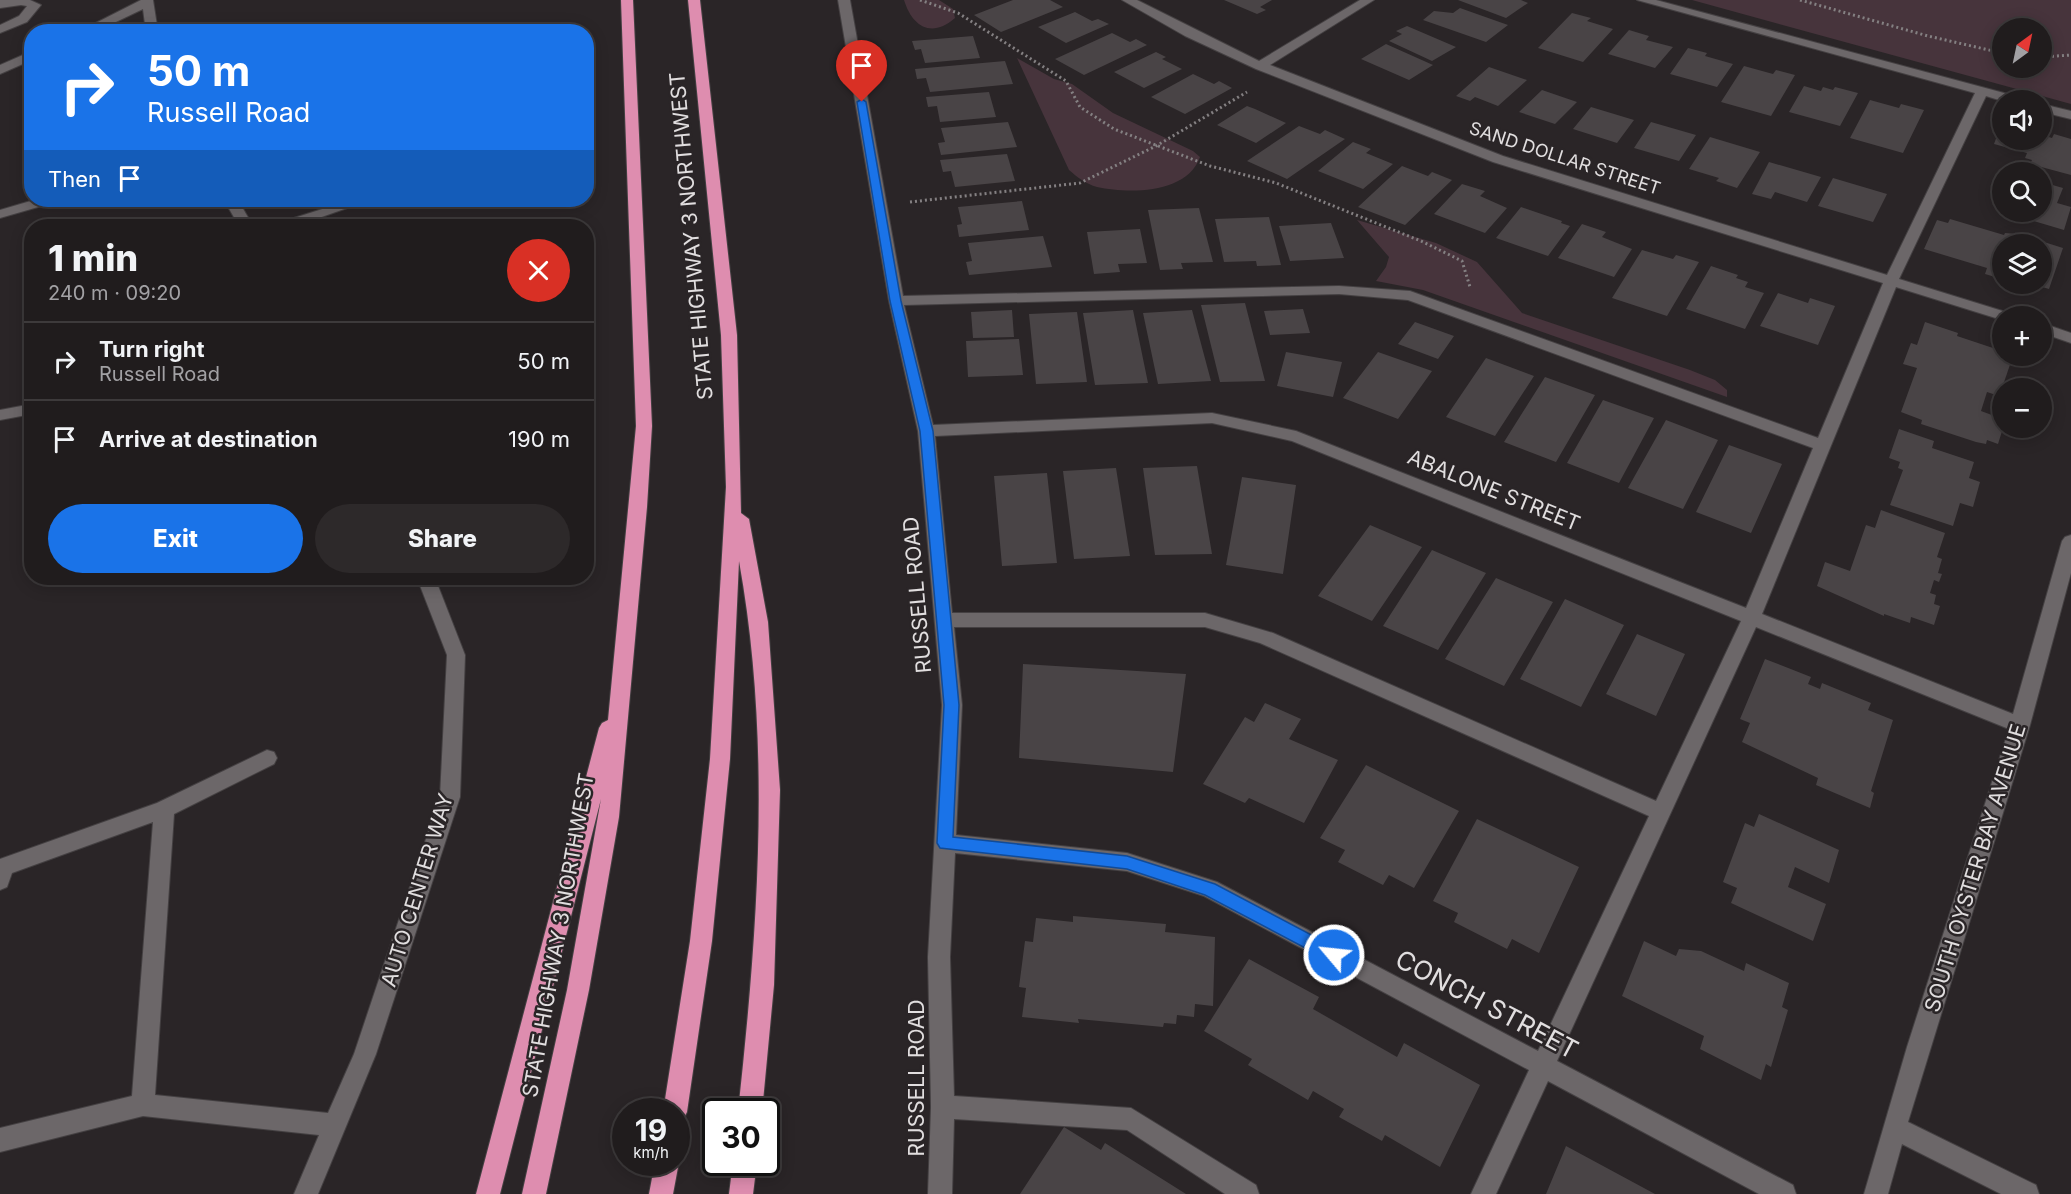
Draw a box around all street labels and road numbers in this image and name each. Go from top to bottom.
street label: STATE HIGHWAY 3 NORTHWEST [664,71,718,401]
street label: SAND DOLLAR STREET [1467,117,1663,199]
street label: ABALONE STREET [1404,444,1584,536]
street label: RUSSELL ROAD [898,516,936,674]
street label: SOUTH OYSTER BAY AVENUE [1919,721,2031,1015]
street label: STATE HIGHWAY 3 NORTHWEST [517,771,599,1099]
street label: AUTO CENTER WAY [376,790,458,990]
street label: CONCH STREET [1390,943,1584,1065]
street label: RUSSELL ROAD [904,1000,929,1156]

